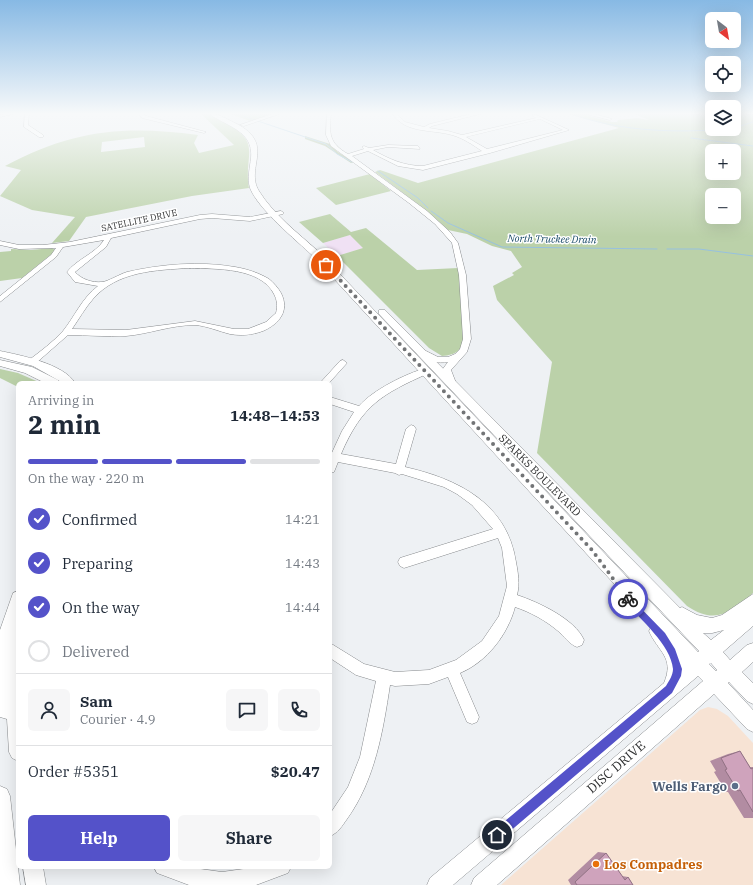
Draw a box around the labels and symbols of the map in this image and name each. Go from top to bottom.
north arrow [705,12,741,48]
street label: SATELLITE DRIVE [100,207,178,233]
water label: North Truckee Drain [506,232,597,246]
pin [309,248,343,282]
street label: SPARKS BOULEVARD [496,431,584,519]
courier [608,579,648,619]
street label: DISC DRIVE [583,737,649,797]
place label: Wells Fargo [652,778,727,795]
marker: Wells Fargo [730,781,740,791]
pin [480,818,514,852]
place label: Los Compadres [604,856,703,873]
marker: Los Compadres [591,859,601,869]

